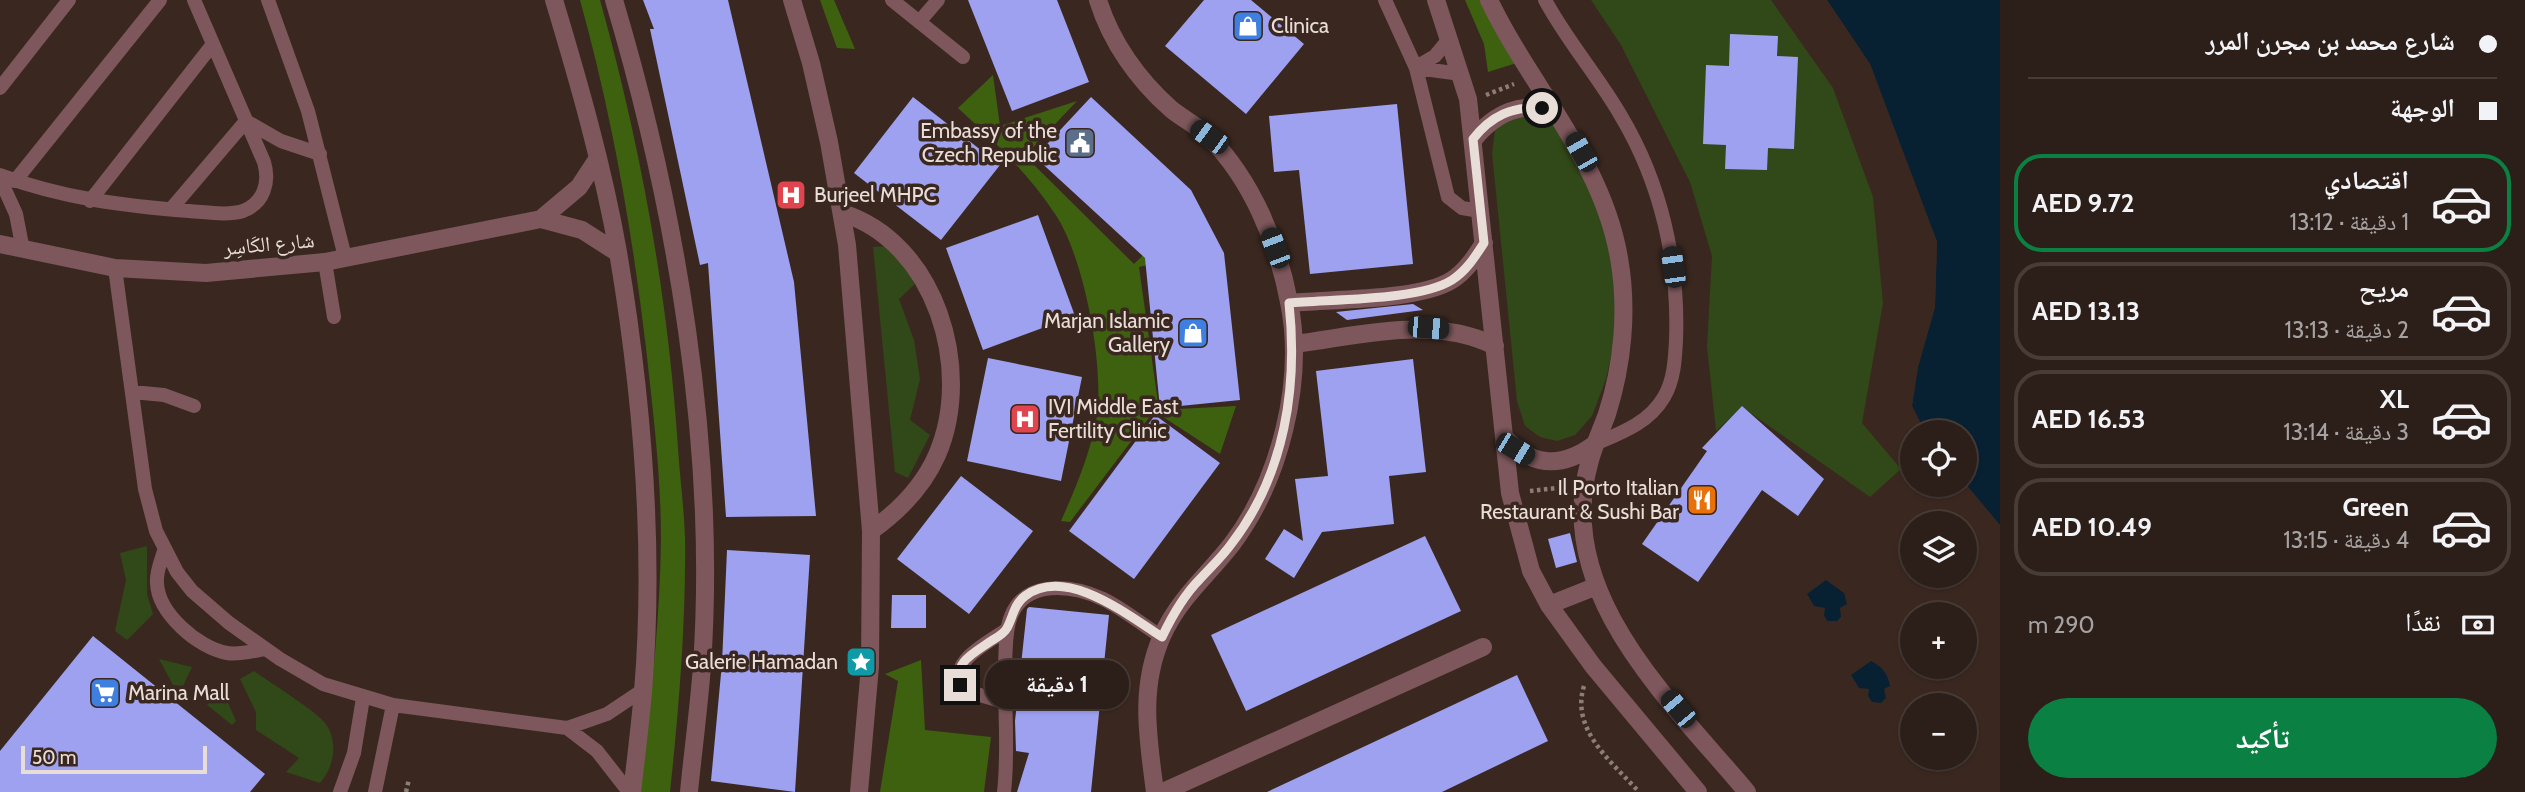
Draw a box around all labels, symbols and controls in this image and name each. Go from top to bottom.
shop icon: Clinica [1231,9,1265,43]
place label: Clinica [1271,13,1329,38]
text: شارع محمد بن مجرن المرر [2206,25,2455,57]
route start [1526,92,1558,124]
text: الوجهة [2390,92,2455,124]
car [1186,116,1233,158]
place label: Embassy of the Czech Republic [920,118,1057,167]
public building icon: Embassy of the Czech Republic [1063,126,1097,160]
car [1562,129,1601,175]
text: اقتصادي [2324,164,2409,196]
icon: car [2430,172,2493,235]
hospital icon: Burjeel MHPC [774,178,808,212]
place label: Burjeel MHPC [814,182,936,208]
text: AED 9.72 [2032,187,2135,219]
text: 1 دقيقة · 13:12 [2289,208,2409,236]
car [1258,225,1293,271]
street label: شارع الكَاسِر [221,227,316,261]
car [1660,245,1687,289]
text: مريح [2359,272,2409,304]
icon: car [2430,280,2493,343]
text: AED 13.13 [2032,295,2140,327]
place label: Marjan Islamic Gallery [1044,308,1170,357]
shop icon: Marjan Islamic Gallery [1176,316,1210,350]
car [1407,316,1450,340]
text: 2 دقيقة · 13:13 [2285,316,2409,344]
text: XL [2380,383,2409,415]
icon: car [2430,388,2493,451]
place label: IVI Middle East Fertility Clinic [1048,394,1179,443]
hospital icon: IVI Middle East Fertility Clinic [1008,402,1042,436]
text: AED 16.53 [2032,403,2146,435]
text: 3 دقيقة · 13:14 [2283,418,2409,446]
map controls [1900,420,1977,770]
button: locate [1900,420,1977,497]
car [1492,429,1539,469]
place label: Il Porto Italian Restaurant & Sushi Bar [1480,475,1679,524]
restaurant icon: Il Porto Italian Restaurant & Sushi Bar [1685,483,1719,517]
text: Green [2342,491,2409,523]
icon: car [2430,496,2493,559]
button: layers [1900,511,1977,588]
text: AED 10.49 [2032,511,2152,543]
text: 4 دقيقة · 13:15 [2283,526,2409,554]
button: + [1900,602,1977,679]
text: نقدًا [2405,606,2441,638]
icon: cash [2459,606,2497,644]
text: 290 m [2028,611,2095,639]
place icon: Galerie Hamadan [844,645,878,679]
place label: Galerie Hamadan [685,649,838,674]
callout: 1 دقيقة [984,660,1128,710]
route end [944,669,976,701]
text: 1 دقيقة [1026,670,1088,698]
supermarket icon: Marina Mall [88,676,122,710]
place label: Marina Mall [128,680,230,705]
car [1657,686,1700,732]
button: − [1900,693,1977,770]
button: تأكيد [2028,698,2497,778]
scale bar [21,743,206,775]
text: 50 m [32,746,76,769]

